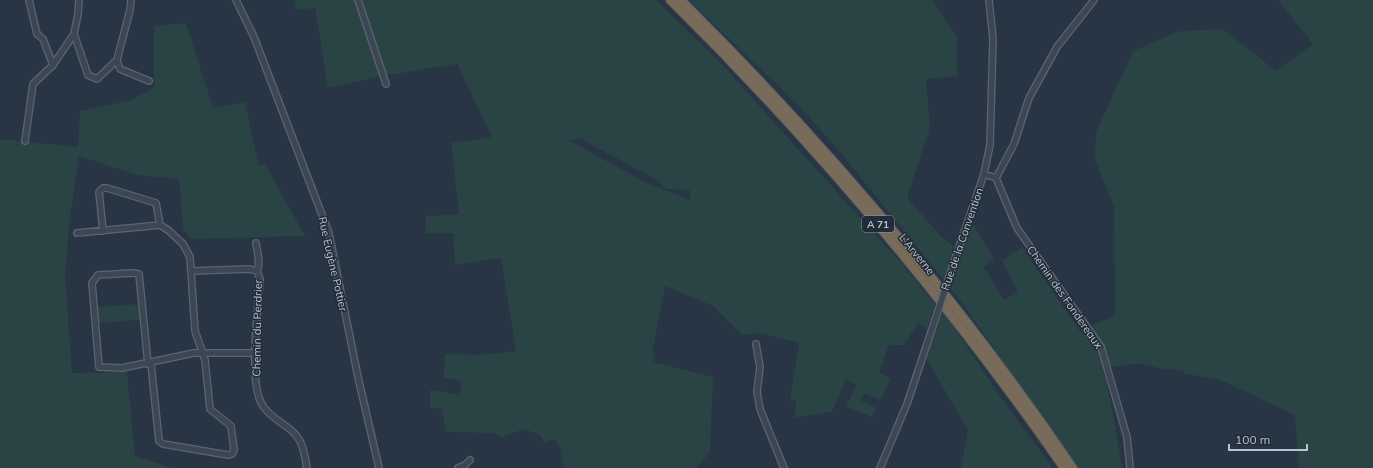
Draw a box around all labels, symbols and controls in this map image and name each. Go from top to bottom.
street label: Rue de la Convention [938,186,986,292]
street label: Rue Eugène Pottier [315,215,351,313]
road number: A 71 [862,216,894,232]
street label: L'Arverne [896,231,938,277]
street label: Chemin des Fondereaux [1024,243,1106,351]
street label: Chemin du Perdrier [249,279,265,377]
scale bar [1229,426,1307,452]
text: 100 m [1235,432,1270,447]

